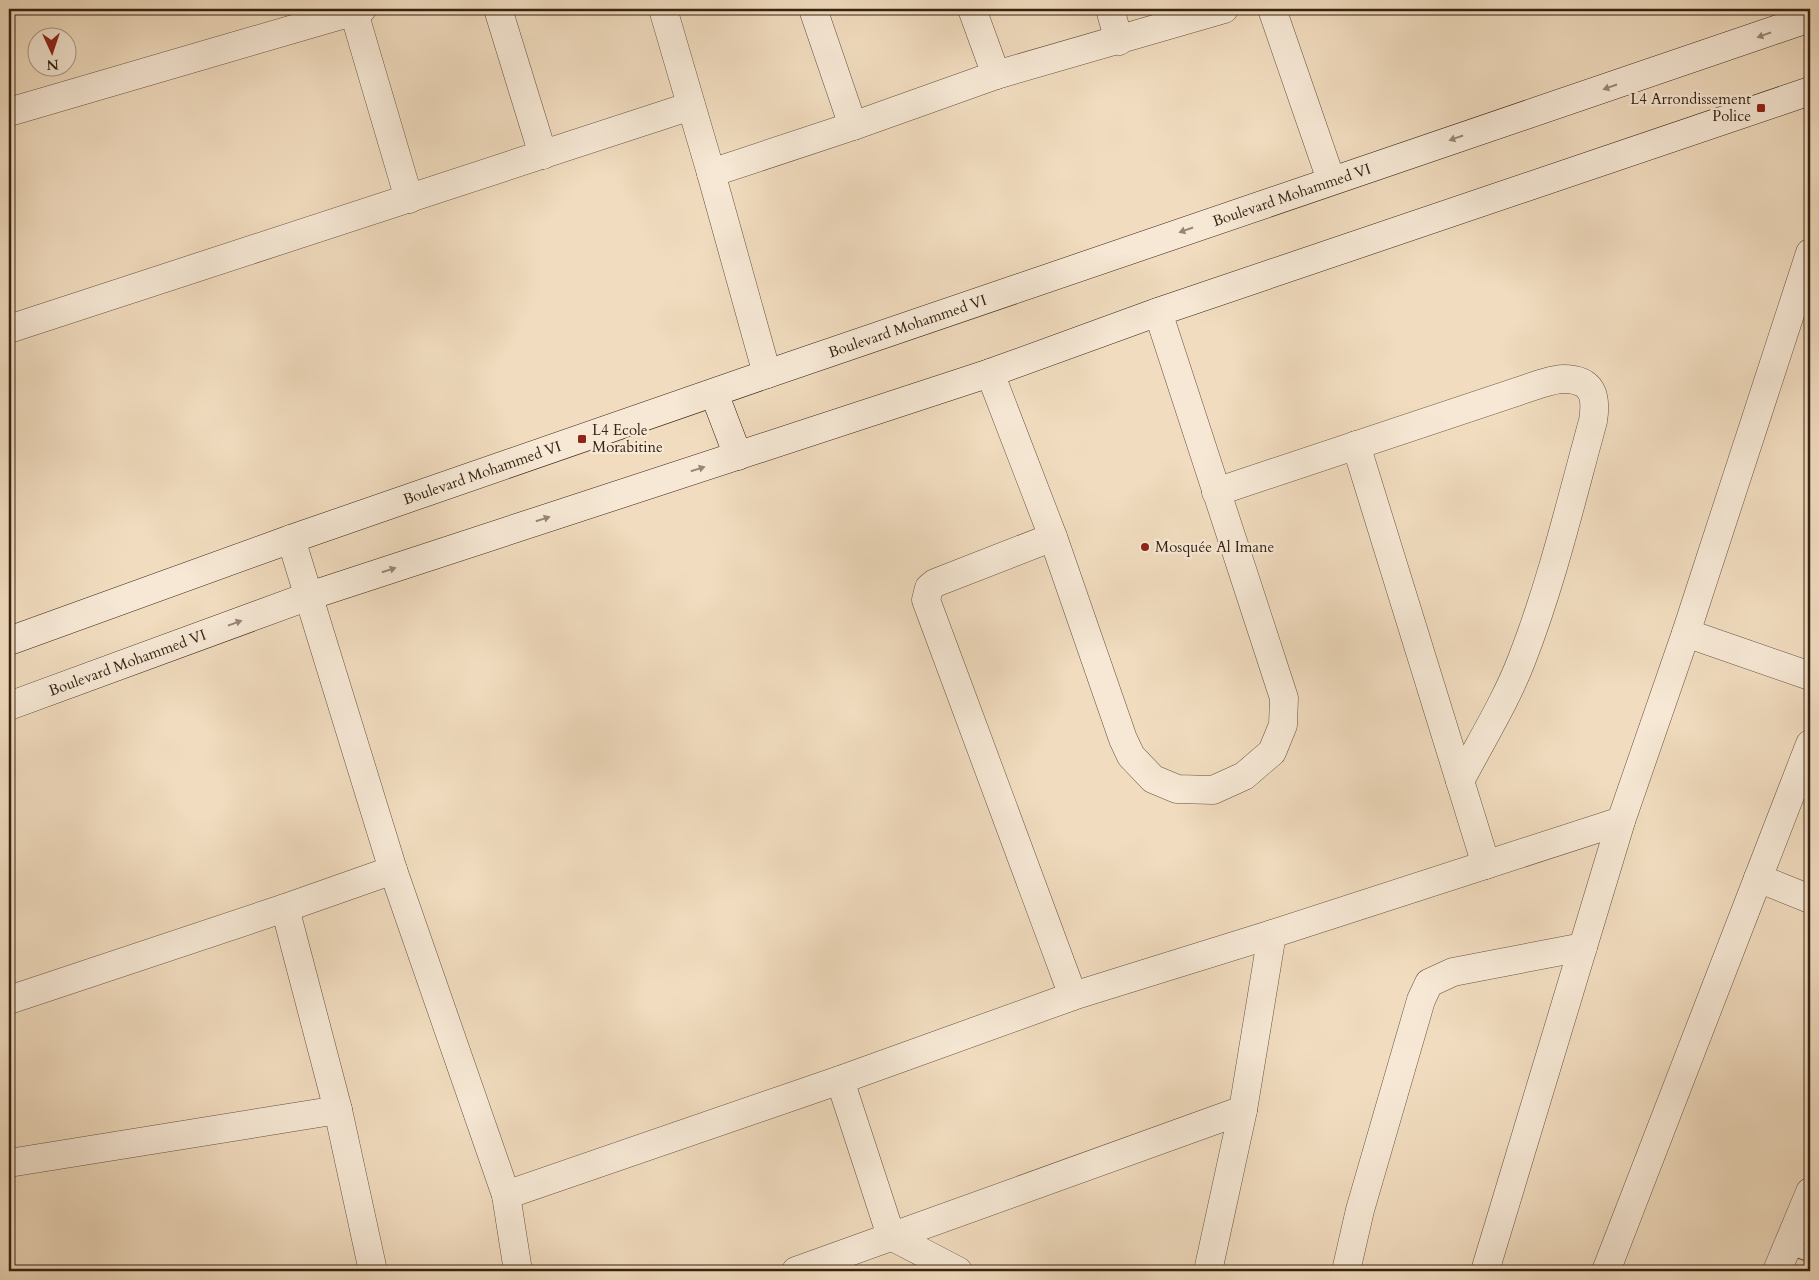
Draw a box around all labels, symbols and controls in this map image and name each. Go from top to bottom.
north arrow [28,28,78,78]
one-way arrow [1757,32,1772,39]
text: N [46,55,59,74]
one-way arrow [1603,84,1618,91]
place label: L4 Arrondissement Police [1630,89,1751,126]
marker: L4 Arrondissement Police [1755,102,1767,114]
one-way arrow [1449,135,1464,143]
street label: Boulevard Mohammed VI [1210,159,1373,231]
one-way arrow [1179,227,1194,234]
street label: Boulevard Mohammed VI [826,290,989,362]
place label: L4 Ecole Morabitine [592,420,663,457]
marker: L4 Ecole Morabitine [576,433,588,445]
street label: Boulevard Mohammed VI [400,436,564,509]
one-way arrow [690,465,705,473]
one-way arrow [536,515,551,523]
place label: Mosquée Al Imane [1155,537,1274,557]
marker: Mosquée Al Imane [1139,541,1151,553]
one-way arrow [381,566,396,573]
one-way arrow [228,619,243,627]
street label: Boulevard Mohammed VI [46,625,209,701]

